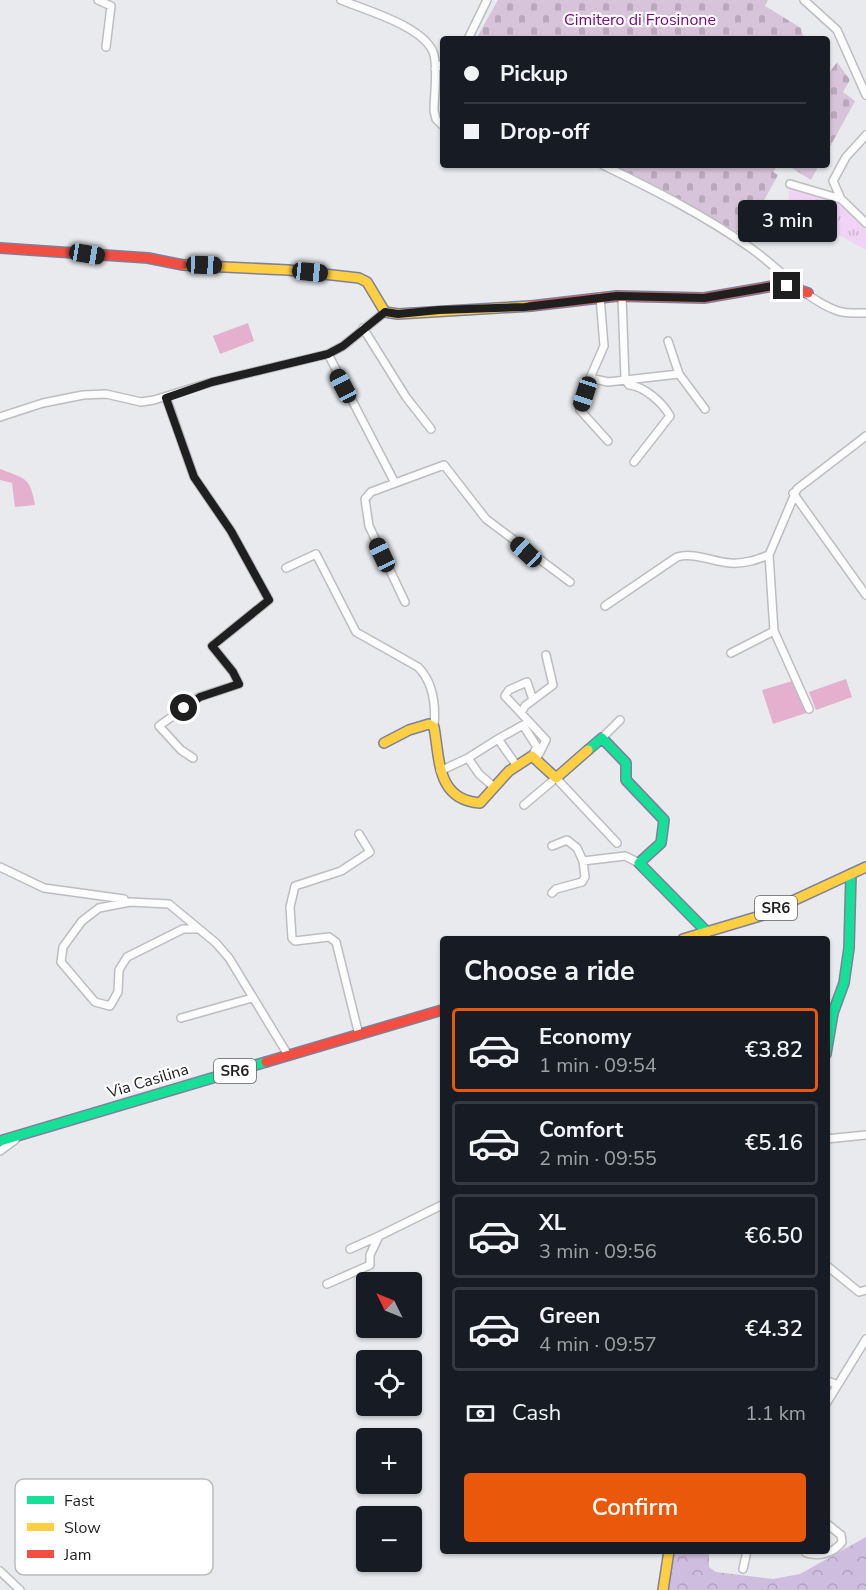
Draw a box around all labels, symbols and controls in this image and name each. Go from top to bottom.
park label: Cimitero di Frosinone [564,9,716,31]
text: Pickup [500,59,568,89]
text: Drop-off [500,117,589,147]
callout: 3 min [738,199,836,241]
text: 3 min [762,207,813,234]
car [68,242,106,266]
car [186,255,222,275]
car [291,261,329,283]
route end [773,272,800,299]
car [327,366,359,406]
car [571,374,599,414]
car [507,533,545,571]
car [366,535,398,575]
route start [170,694,197,721]
road number: SR6 [755,896,797,920]
text: Choose a ride [464,953,635,990]
text: Economy [539,1022,631,1052]
icon: car [467,1023,521,1077]
text: €3.82 [745,1035,803,1065]
text: 1 min · 09:54 [539,1052,657,1079]
street label: Via Casilina [104,1058,191,1104]
road number: SR6 [214,1059,256,1083]
text: Comfort [539,1115,623,1145]
icon: car [467,1116,521,1170]
text: €5.16 [745,1128,803,1158]
text: 2 min · 09:55 [539,1145,657,1172]
text: XL [539,1208,566,1238]
icon: car [467,1209,521,1263]
text: €6.50 [745,1221,803,1251]
text: 3 min · 09:56 [539,1238,657,1265]
north arrow [356,1272,422,1338]
map controls [356,1272,422,1572]
text: Green [539,1301,600,1331]
icon: car [467,1302,521,1356]
text: €4.32 [745,1314,803,1344]
text: 4 min · 09:57 [539,1331,657,1358]
button: locate [356,1350,422,1416]
icon: cash [464,1397,497,1430]
text: Cash [512,1398,561,1428]
text: 1.1 km [745,1400,806,1427]
button: + [356,1428,422,1494]
button: Confirm [464,1473,806,1542]
legend [15,1479,213,1575]
text: Fast [64,1490,95,1512]
button: − [356,1506,422,1572]
text: Slow [64,1517,101,1539]
text: Jam [63,1544,91,1566]

